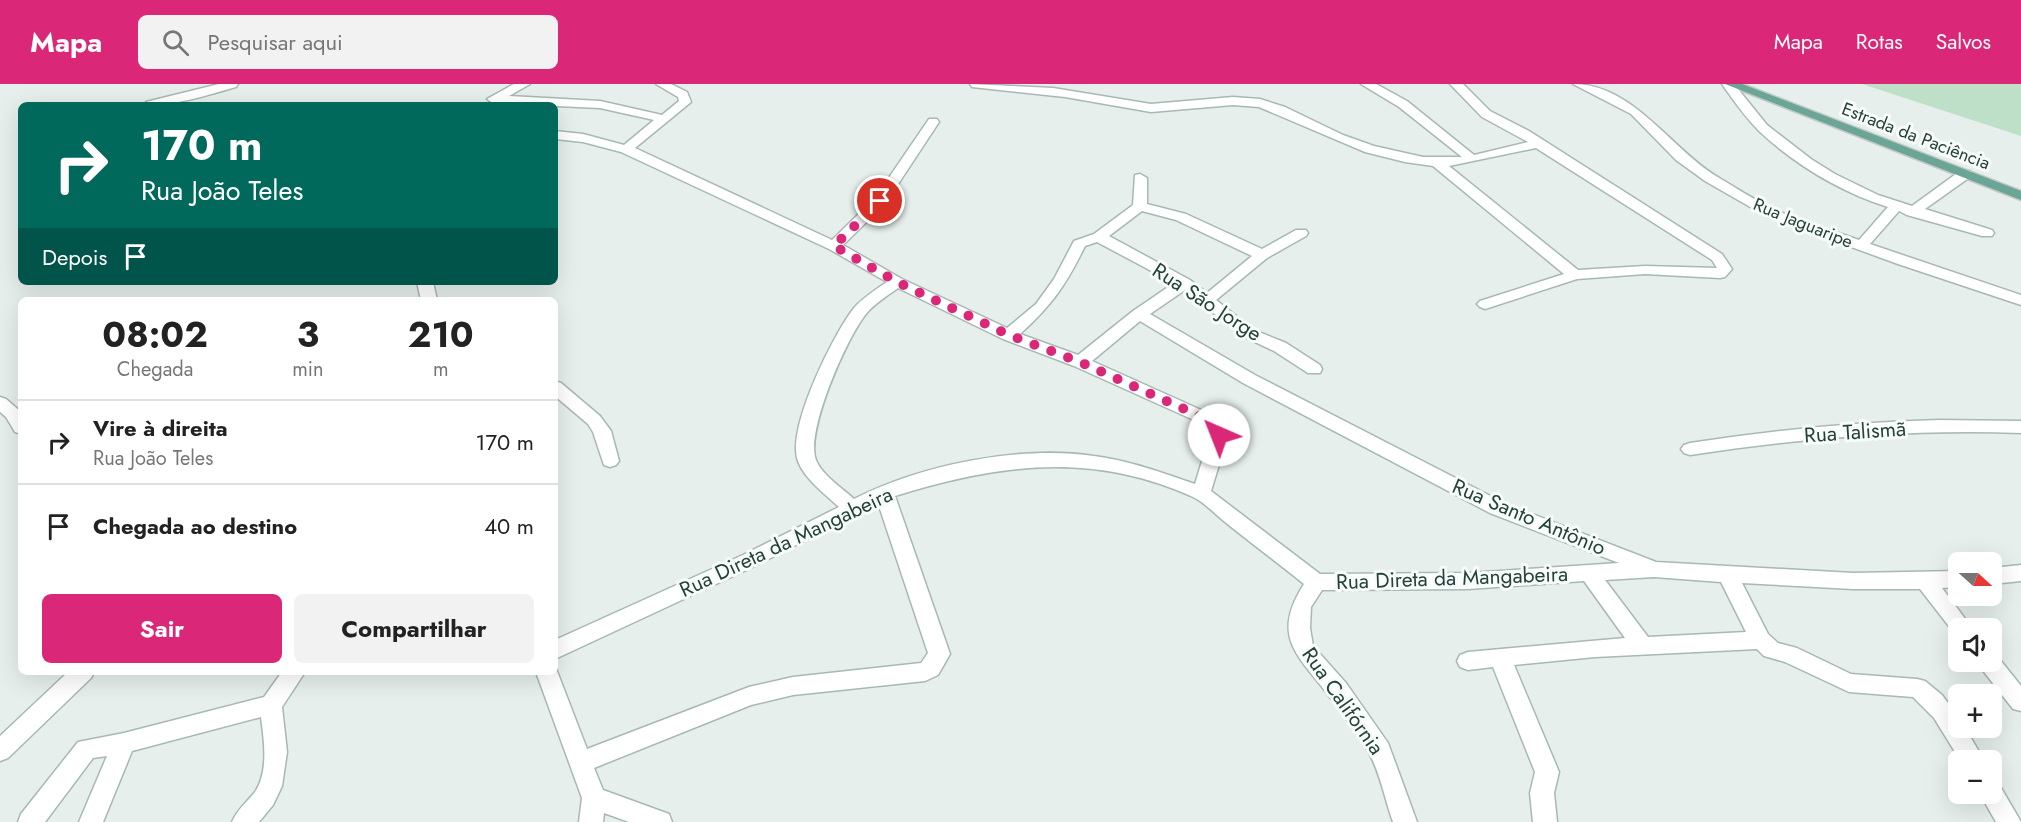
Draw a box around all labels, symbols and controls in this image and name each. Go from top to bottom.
search box [138,15,558,69]
text: Mapa [30,22,102,63]
icon: search [159,26,192,59]
text: Pesquisar aqui [207,26,343,58]
text: Mapa [1774,27,1823,57]
text: Rotas [1856,27,1903,57]
text: Salvos [1936,27,1991,57]
street label: Estrada da Paciência [1838,96,1994,176]
text: 170 m [141,115,263,176]
icon: right [42,126,120,204]
text: Rua João Teles [141,171,303,210]
pin [854,175,905,226]
icon: arrive [863,184,896,217]
street label: Rua Jaguaripe [1749,191,1857,255]
icon: arrive [119,240,152,273]
text: Depois [42,241,107,273]
street label: Rua São Jorge [1146,255,1268,349]
text: 08:02 [102,308,208,360]
text: 3 [297,308,319,360]
text: 210 [408,308,474,360]
text: Chegada [117,355,193,384]
text: min [292,355,323,384]
text: m [433,355,449,384]
position arrow [1187,403,1251,467]
text: Vire à direita [93,412,228,444]
street label: Rua Talismã [1803,413,1907,451]
icon: right [42,426,75,459]
text: 170 m [476,426,534,458]
text: Rua João Teles [93,444,213,473]
street label: Rua Santo Antônio [1448,471,1610,563]
street label: Rua Direta da Mangabeira [674,479,898,605]
icon: arrive [42,510,75,543]
text: Chegada ao destino [93,510,297,542]
text: 40 m [484,510,534,542]
north arrow [1948,552,2002,606]
map controls [1948,552,2002,804]
street label: Rua Direta da Mangabeira [1335,559,1569,597]
button: Sair [42,594,282,663]
button: Compartilhar [294,594,534,663]
button: sound [1948,618,2002,672]
street label: Rua Califórnia [1295,641,1391,761]
button: + [1948,684,2002,738]
button: − [1948,750,2002,804]

